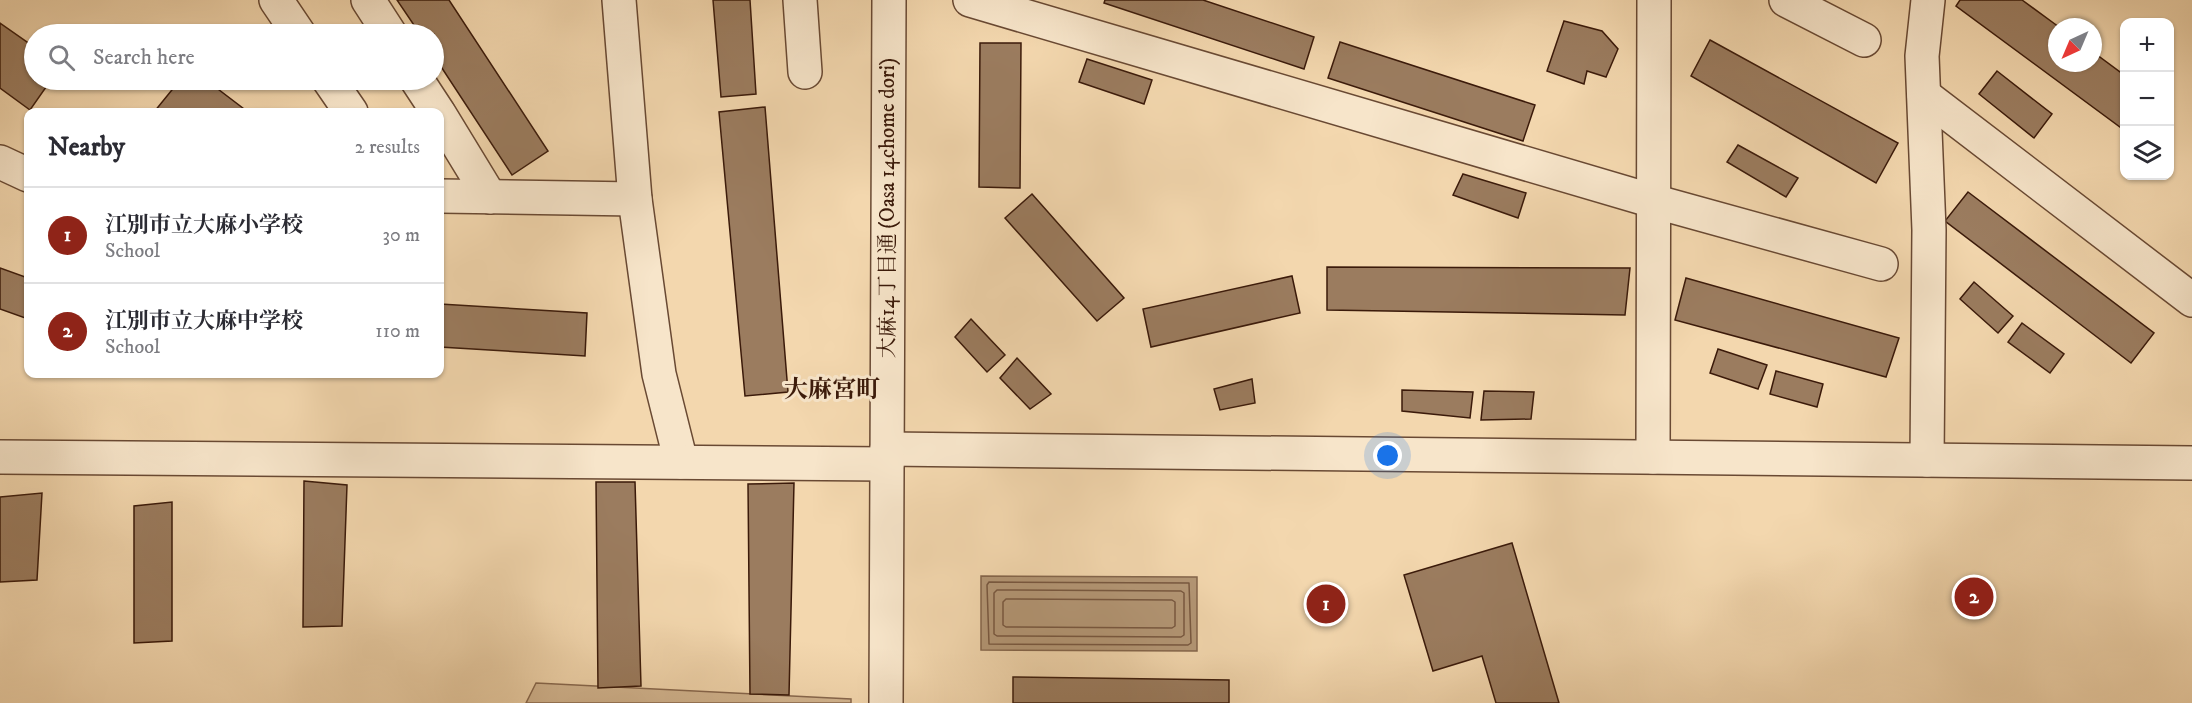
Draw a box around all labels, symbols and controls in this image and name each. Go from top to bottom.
north arrow [2048,18,2102,72]
map controls [2120,18,2174,180]
button: + [2120,18,2174,72]
search box [24,24,444,90]
icon: search [45,41,78,74]
text: Search here [93,44,195,71]
street label: 大麻14丁目通 (Oasa 14chome dori) [875,58,901,358]
button: − [2120,72,2174,126]
button: layers [2120,126,2174,180]
text: Nearby [48,131,125,164]
text: 2 results [355,135,420,160]
text: 江別市立大麻小学校 [105,212,303,239]
text: 1 [64,223,71,248]
text: 30 m [382,223,420,248]
text: School [105,239,160,264]
text: 江別市立大麻中学校 [105,308,303,335]
text: 2 [63,319,72,344]
text: 110 m [375,319,420,344]
text: School [105,335,160,360]
district label: 大麻宮町 [784,375,880,405]
your location [1373,441,1402,470]
pin: 2 [1954,574,1994,620]
pin: 1 [1306,582,1346,626]

